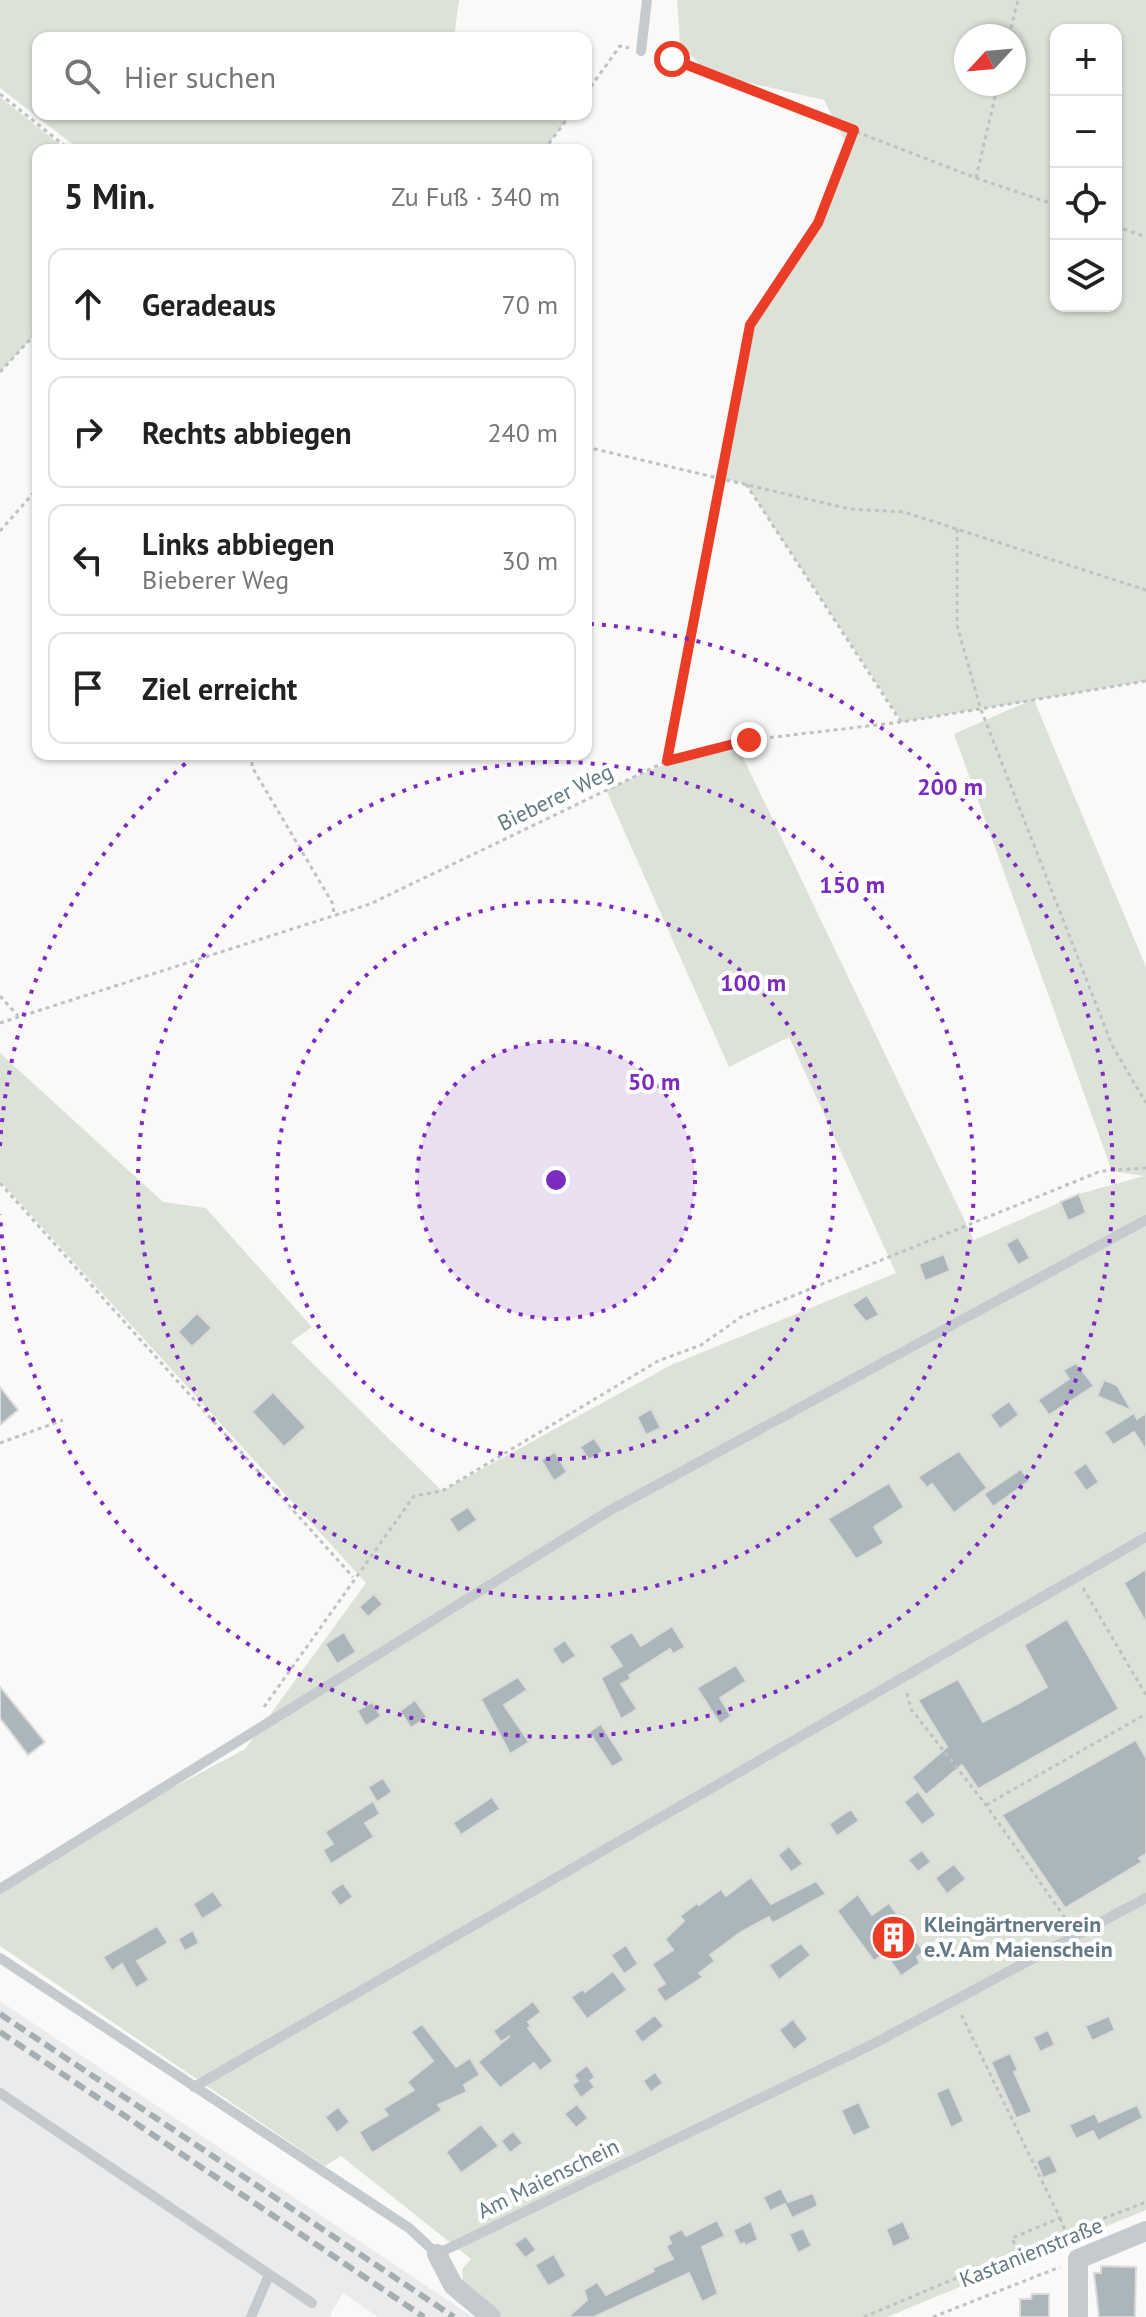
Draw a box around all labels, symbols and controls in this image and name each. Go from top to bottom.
north arrow [954,24,1026,96]
map controls [1050,24,1122,312]
button: + [1050,24,1122,96]
search box [32,32,592,120]
route start [654,41,690,77]
icon: search [60,54,104,98]
text: Hier suchen [124,57,276,96]
button: − [1050,96,1122,168]
button: locate [1050,168,1122,240]
text: 5 Min. [64,174,155,218]
text: Zu Fuß · 340 m [391,180,560,213]
button: layers [1050,240,1122,312]
icon: ahead [66,282,110,326]
text: Geradeaus [142,285,276,324]
text: 70 m [502,288,558,321]
icon: right [66,410,110,454]
text: Rechts abbiegen [142,413,352,452]
text: 240 m [487,416,558,449]
text: Links abbiegen [142,524,335,563]
icon: left [66,538,110,582]
text: 30 m [502,544,558,577]
text: Bieberer Weg [142,563,289,596]
icon: arrive [66,666,110,710]
text: Ziel erreicht [142,669,297,708]
route end [731,722,767,758]
street label: Bieberer Weg [493,757,617,837]
text: 200 m [917,771,983,802]
text: 150 m [819,869,885,900]
text: 100 m [720,967,786,998]
text: 50 m [628,1066,680,1097]
centre of rings [542,1166,570,1194]
place label: Kleingärtnerverein e.V. Am Maienschein [924,1910,1113,1963]
building icon: Kleingärtnerverein e.V. Am Maienschein [869,1913,917,1961]
street label: Am Maienschein [472,2132,624,2224]
street label: Kastanienstraße [955,2211,1107,2293]

